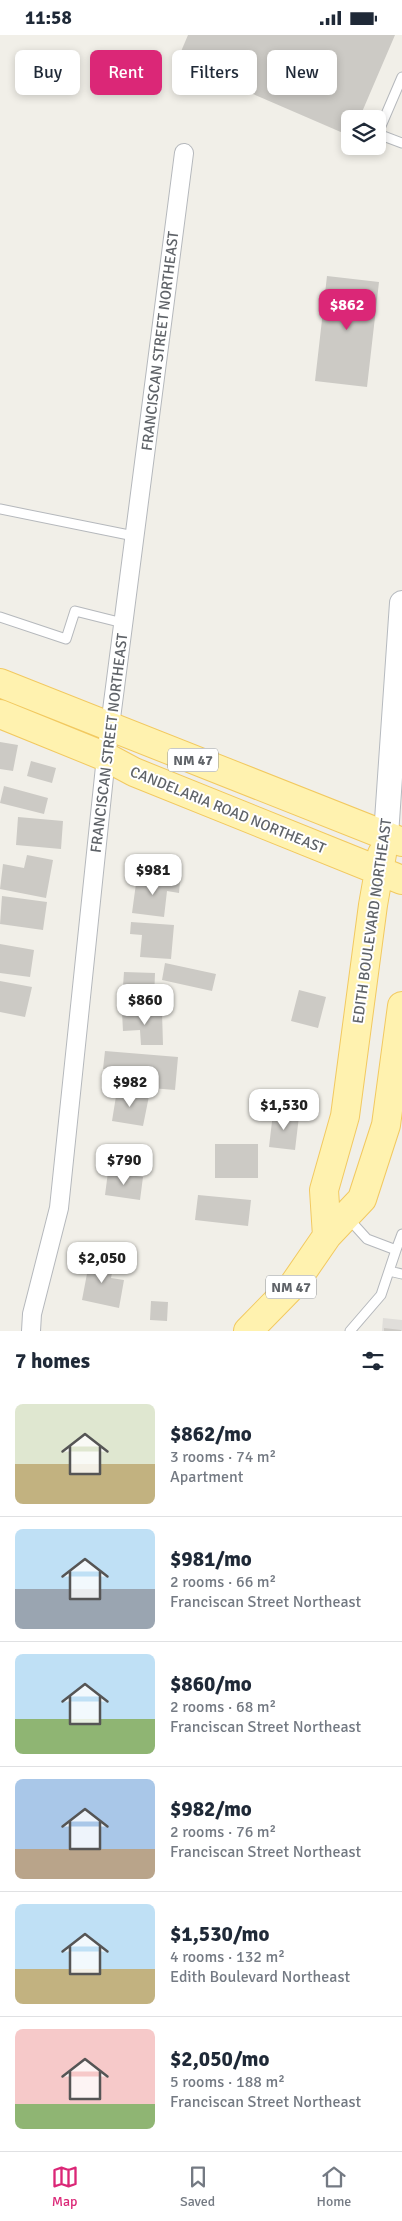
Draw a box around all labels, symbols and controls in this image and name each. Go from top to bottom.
text: 11:58 [25,6,72,30]
chip: Buy [15,50,80,95]
chip: Rent [90,50,162,95]
chip: Filters [172,50,257,95]
chip: New [267,50,337,95]
map controls [341,110,386,155]
button: layers [341,110,386,155]
street label: FRANCISCAN STREET NORTHEAST [138,230,182,452]
pin: $862 [317,289,377,331]
text: $862 [330,295,364,315]
street label: FRANCISCAN STREET NORTHEAST [87,632,131,854]
road number: NM 47 [168,749,218,771]
street label: CANDELARIA ROAD NORTHEAST [128,762,329,858]
street label: EDITH BOULEVARD NORTHEAST [349,817,395,1025]
pin: $981 [123,853,183,896]
text: $981 [136,860,170,880]
pin: $860 [115,983,175,1026]
text: $860 [128,990,162,1010]
pin: $982 [100,1065,160,1108]
text: $982 [113,1072,147,1092]
pin: $1,530 [243,1089,325,1131]
text: $1,530 [260,1095,308,1115]
pin: $790 [94,1143,154,1186]
text: $790 [107,1150,141,1170]
pin: $2,050 [61,1241,143,1284]
text: $2,050 [78,1248,126,1268]
road number: NM 47 [266,1275,316,1299]
icon: filters [359,1347,387,1375]
text: 7 homes [15,1348,90,1374]
text: $862/mo [170,1421,252,1447]
icon: home [55,1424,115,1484]
text: 3 rooms · 74 m² [170,1447,276,1467]
text: Apartment [170,1467,243,1487]
text: $981/mo [170,1546,252,1572]
icon: home [55,1549,115,1609]
text: 2 rooms · 66 m² [170,1572,276,1592]
text: Franciscan Street Northeast [170,1592,361,1612]
text: $860/mo [170,1671,252,1697]
icon: home [55,1674,115,1734]
text: 2 rooms · 68 m² [170,1697,276,1717]
text: Franciscan Street Northeast [170,1717,361,1737]
text: $982/mo [170,1796,252,1822]
icon: home [55,1799,115,1859]
text: 2 rooms · 76 m² [170,1822,276,1842]
text: Franciscan Street Northeast [170,1842,361,1862]
text: $1,530/mo [170,1921,269,1947]
icon: home [55,1924,115,1984]
text: 4 rooms · 132 m² [170,1947,285,1967]
text: Edith Boulevard Northeast [170,1967,350,1987]
text: $2,050/mo [170,2046,269,2072]
icon: home [55,2049,115,2109]
text: 5 rooms · 188 m² [170,2072,285,2092]
text: Franciscan Street Northeast [170,2092,361,2112]
tab: Map [51,2163,79,2210]
tab: Saved [180,2163,215,2210]
tab: Home [316,2163,351,2210]

